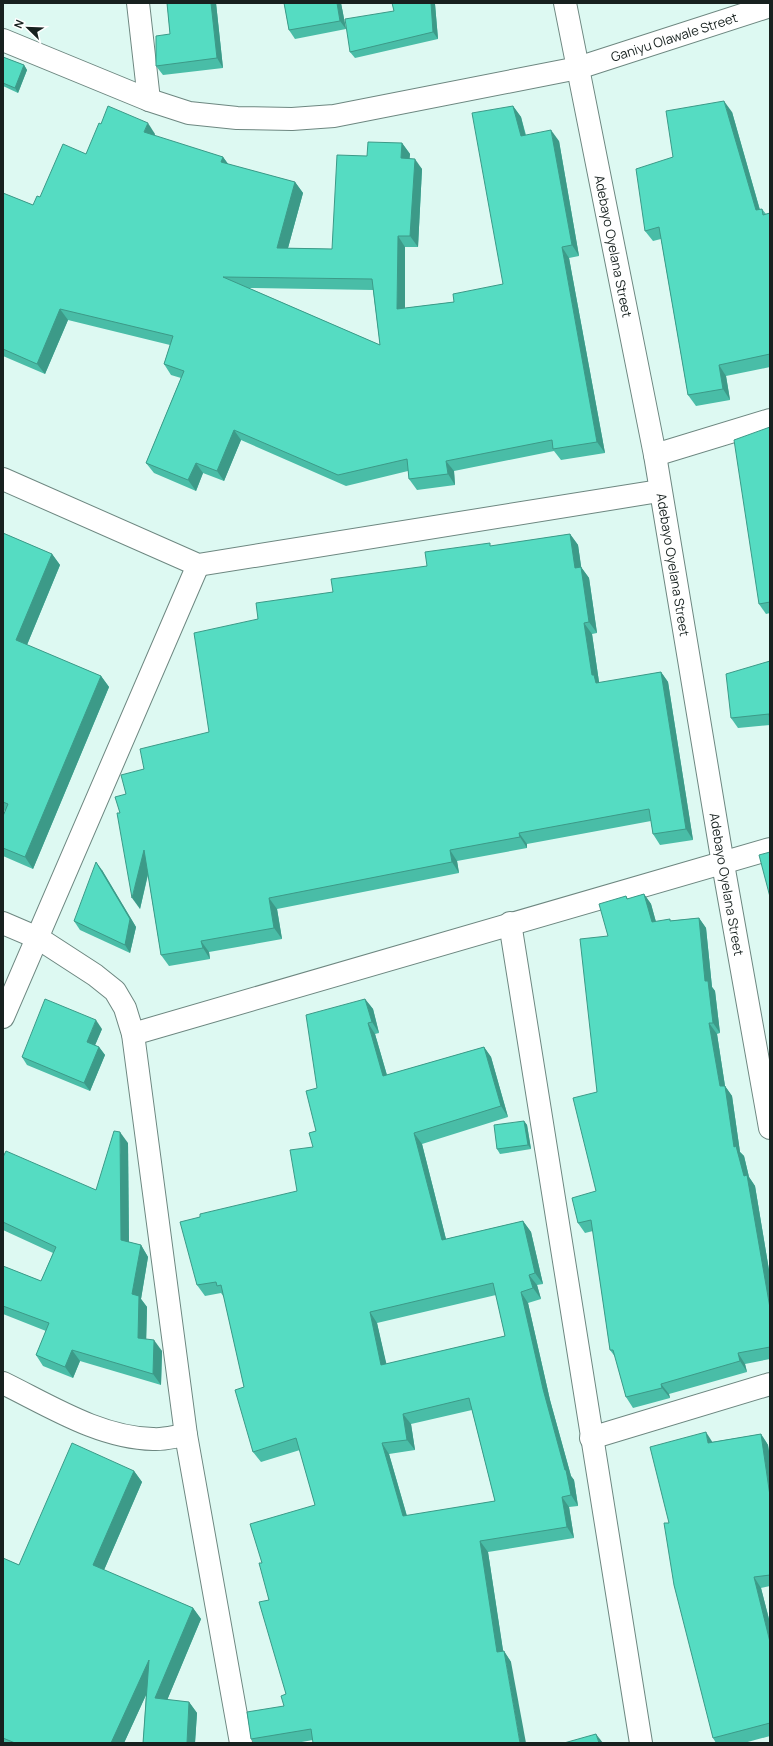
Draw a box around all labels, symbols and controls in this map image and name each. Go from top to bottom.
north arrow [8,8,48,48]
street label: Ganiyu Olawale Street [609,8,740,66]
text: N [10,17,27,30]
street label: Adebayo Oyelana Street [590,173,636,319]
street label: Adebayo Oyelana Street [652,492,694,637]
street label: Adebayo Oyelana Street [706,811,748,957]

